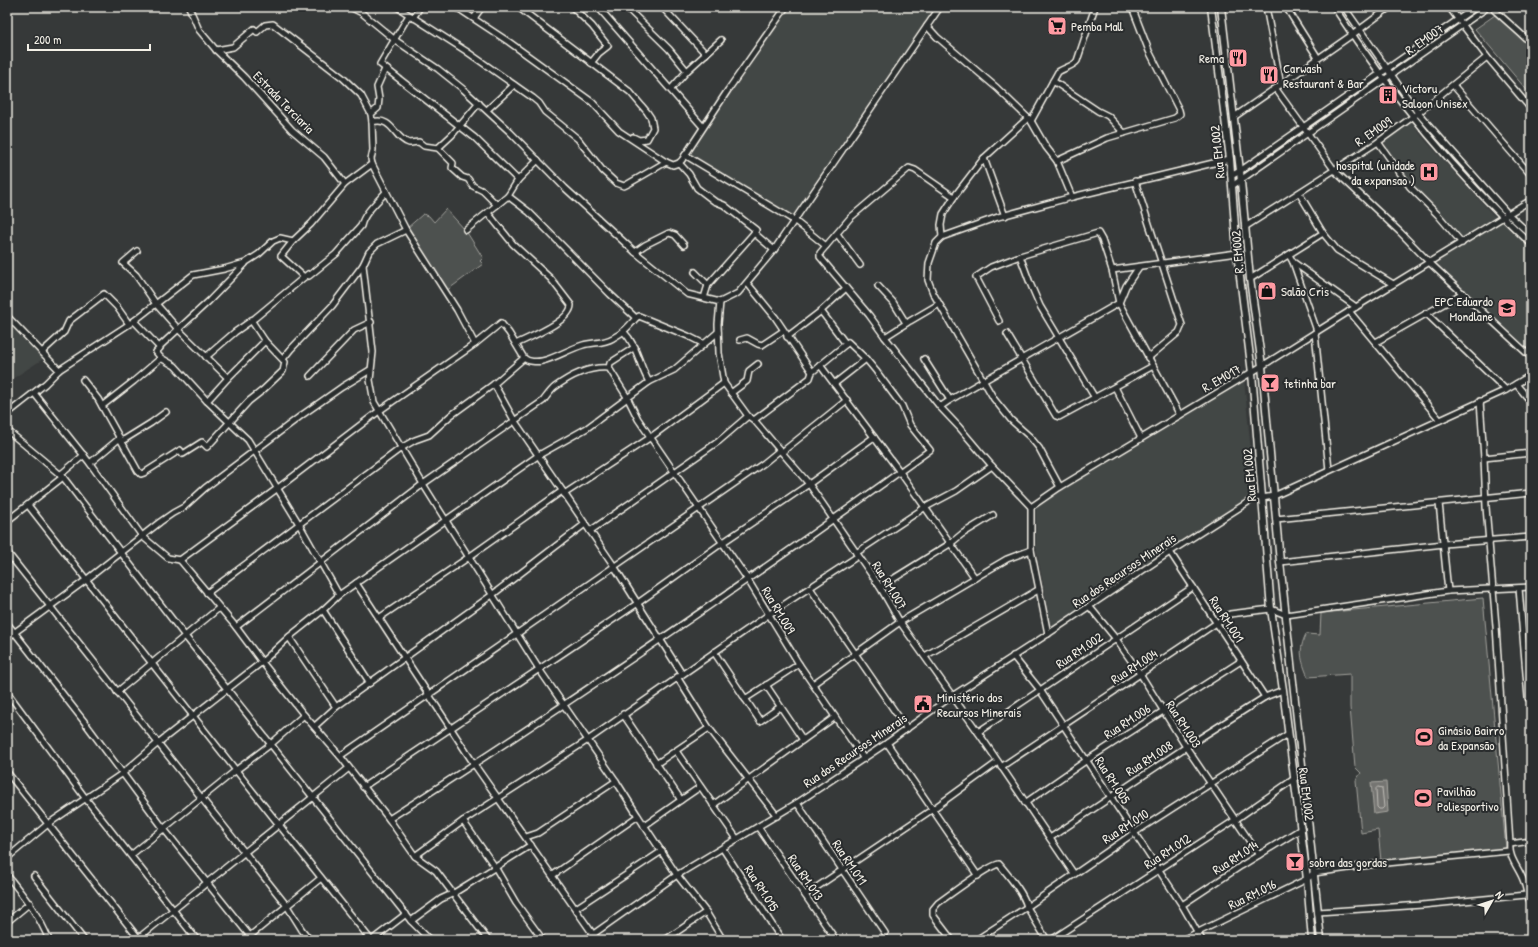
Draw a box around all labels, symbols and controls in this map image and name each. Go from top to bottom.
supermarket icon: Pemba Mall [1046,15,1068,37]
place label: Pemba Mall [1071,17,1124,35]
street label: R. EM007 [1401,19,1447,59]
scale bar [28,26,150,52]
text: 200 m [34,31,61,48]
restaurant icon: Rema [1227,47,1249,69]
place label: Rema [1199,49,1224,67]
place label: Carwash Restaurant & Bar [1283,59,1364,92]
restaurant icon: Carwash Restaurant & Bar [1258,64,1280,86]
street label: Estrada Terciaria [249,67,319,137]
place label: Victoru Saloon Unisex [1402,79,1468,112]
building icon: Victoru Saloon Unisex [1377,84,1399,106]
street label: R. EM009 [1351,112,1395,150]
street label: Rua EM.002 [1205,125,1229,179]
place label: hospital (unidade da expansao ) [1336,156,1415,189]
hospital icon: hospital (unidade da expansao ) [1418,161,1440,183]
street label: R. EM002 [1226,230,1248,274]
shop icon: Salão Cris [1256,280,1278,302]
place label: Salão Cris [1281,282,1329,300]
place label: EPC Eduardo Mondlane [1434,292,1493,325]
school or university icon: EPC Eduardo Mondlane [1496,297,1518,319]
street label: R. EM017 [1198,360,1244,396]
bar icon: tetinha bar [1259,372,1281,394]
place label: tetinha bar [1284,374,1336,392]
street label: Rua EM.002 [1238,448,1260,502]
street label: Rua dos Recursos Minerais [1068,528,1180,612]
street label: Rua RM.007 [868,557,912,613]
street label: Rua RM.009 [758,583,800,637]
street label: Rua RM.001 [1205,592,1249,646]
street label: Rua RM.002 [1052,628,1106,672]
street label: Rua RM.004 [1107,644,1161,688]
place label: Ministério dos Recursos Minerais [937,688,1021,721]
public building icon: Ministério dos Recursos Minerais [912,693,934,715]
street label: Rua RM.003 [1162,697,1206,751]
street label: Rua RM.006 [1100,699,1154,743]
street label: Rua dos Recursos Minerais [799,708,911,792]
place label: Ginásio Bairro da Expansão [1438,721,1504,754]
sports icon: Ginásio Bairro da Expansão [1413,726,1435,748]
street label: Rua RM.008 [1122,736,1176,780]
street label: Rua RM.005 [1091,753,1135,807]
street label: Rua EM.002 [1295,767,1319,821]
place label: Pavilhão Poliesportivo [1437,782,1499,815]
sports icon: Pavilhão Poliesportivo [1412,787,1434,809]
street label: Rua RM.010 [1098,804,1152,848]
street label: Rua RM.012 [1140,829,1194,873]
street label: Rua RM.014 [1209,835,1261,878]
street label: Rua RM.011 [828,836,872,888]
street label: Rua RM.013 [784,850,828,904]
bar icon: sobra das gordas [1284,851,1306,873]
place label: sobra das gordas [1309,853,1387,871]
street label: Rua RM.015 [740,861,784,915]
street label: Rua RM.016 [1225,875,1279,913]
north arrow [1472,881,1512,921]
text: N [1492,888,1507,901]

